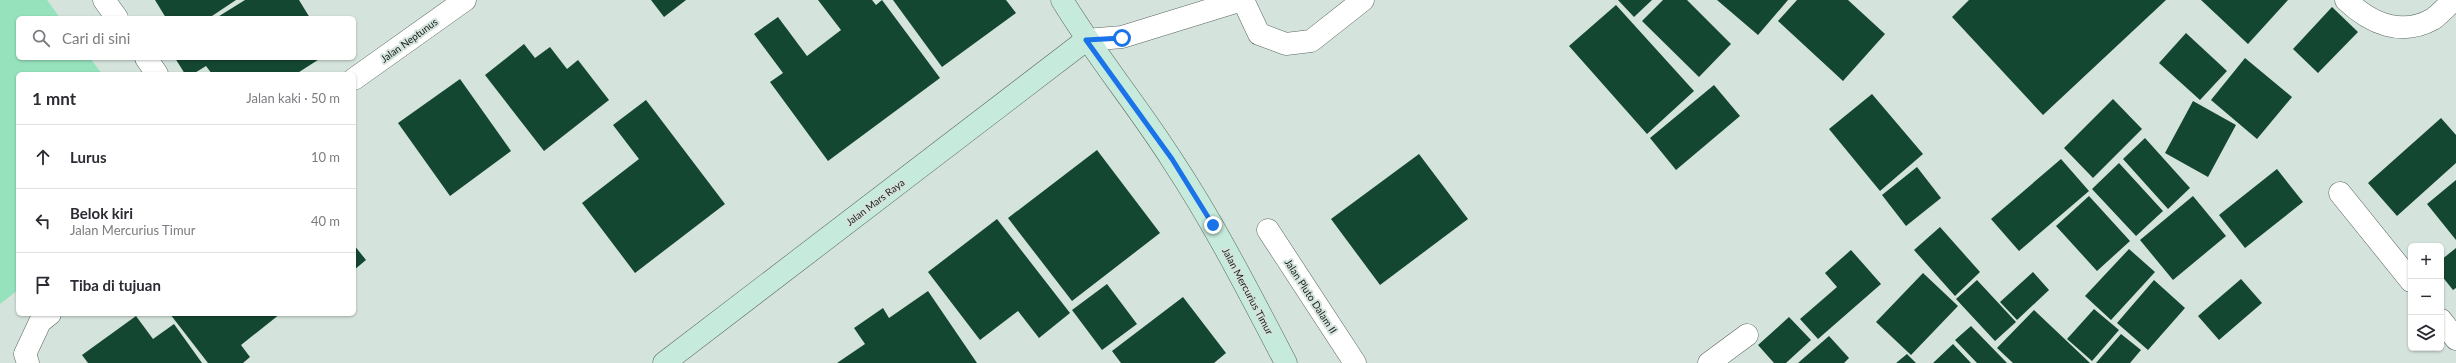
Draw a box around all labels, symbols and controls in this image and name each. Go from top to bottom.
street label: Jalan Neptunus [378,15,440,65]
search box [16,16,356,60]
icon: search [30,27,52,49]
text: Cari di sini [62,29,130,47]
route start [1113,29,1131,47]
text: 1 mnt [32,88,76,109]
text: Jalan kaki · 50 m [246,90,340,106]
icon: ahead [32,146,54,168]
text: Lurus [70,148,107,166]
text: 10 m [311,149,340,165]
street label: Jalan Mars Raya [843,176,907,228]
text: Belok kiri [70,204,133,222]
icon: left [32,210,54,232]
text: 40 m [311,213,340,229]
route end [1204,216,1222,234]
text: Jalan Mercurius Timur [70,222,196,238]
map controls [2408,243,2444,351]
button: + [2408,243,2444,279]
street label: Jalan Mercurius Timur [1220,246,1276,337]
street label: Jalan Pluto Dalam II [1282,257,1340,335]
icon: arrive [32,274,54,296]
text: Tiba di tujuan [70,276,161,294]
button: − [2408,279,2444,315]
button: layers [2408,315,2444,351]

